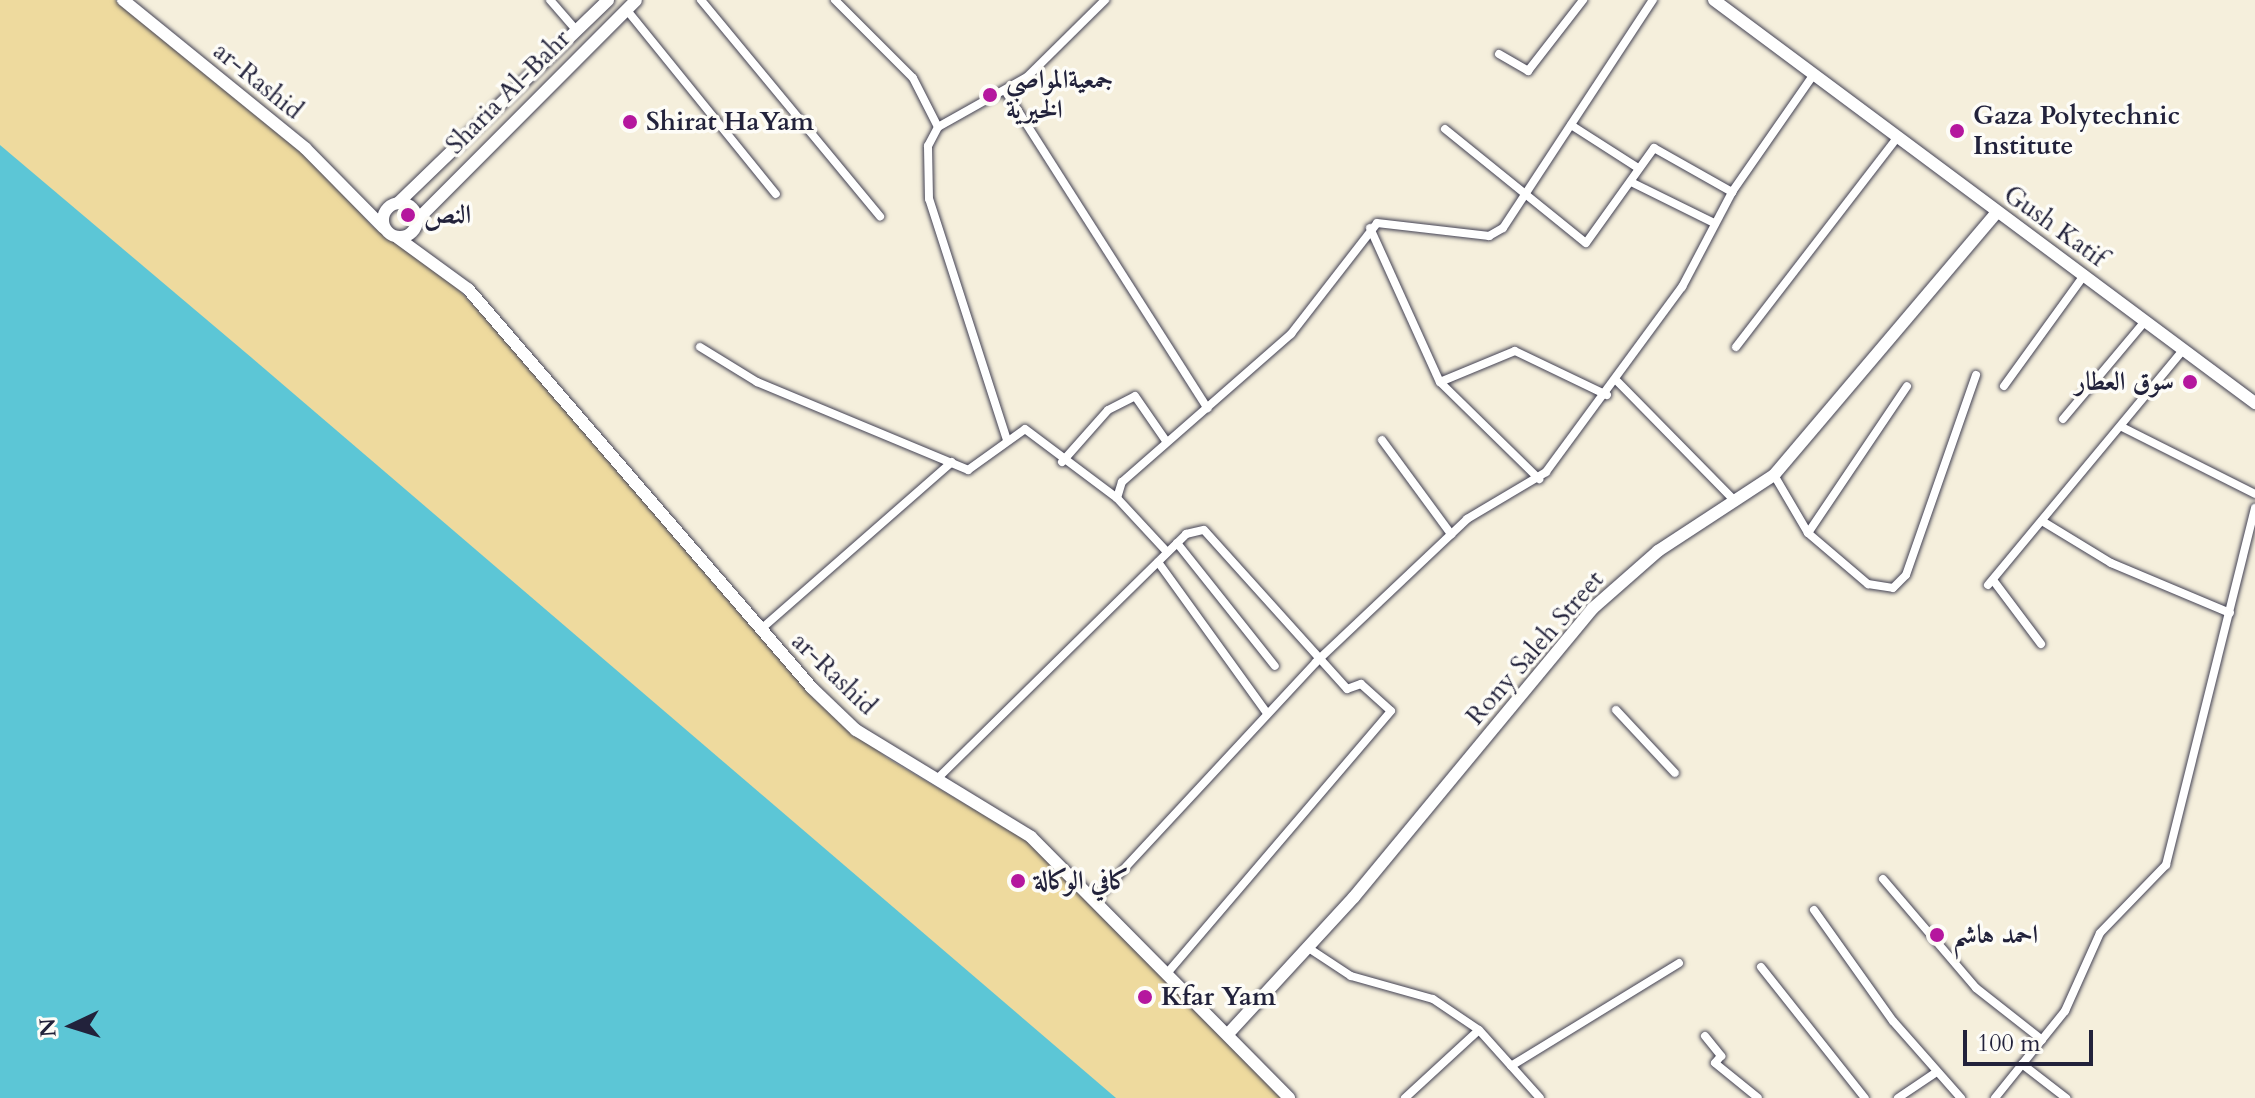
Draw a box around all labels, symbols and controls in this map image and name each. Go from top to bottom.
street label: Sharia Al-Bahr [439,23,577,161]
street label: ar-Rashid [207,36,309,126]
place label: جمعيةالمواصي الخيرية [1006,64,1113,126]
marker: جمعيةالمواصي الخيرية [981,86,999,104]
place label: Gaza Polytechnic Institute [1973,100,2180,162]
place label: Shirat HaYam [646,106,814,138]
marker: Shirat HaYam [621,113,639,131]
marker: Gaza Polytechnic Institute [1948,122,1966,140]
street label: Gush Katif [1998,178,2112,274]
place label: النص [424,199,471,231]
marker: النص [399,206,417,224]
place label: سوق العطار [2075,366,2174,398]
marker: سوق العطار [2181,373,2199,391]
street label: Rony Saleh Street [1460,565,1610,731]
street label: ar-Rashid [785,626,883,722]
place label: كافي الوكالة [1034,865,1129,897]
marker: كافي الوكالة [1009,872,1027,890]
place label: احمد هاشم [1953,919,2038,951]
marker: احمد هاشم [1928,926,1946,944]
place label: Kfar Yam [1161,981,1276,1013]
north arrow [32,986,112,1066]
marker: Kfar Yam [1136,988,1154,1006]
scale bar [1967,1014,2097,1064]
text: N [32,1017,64,1038]
text: 100 m [1977,1027,2041,1060]

